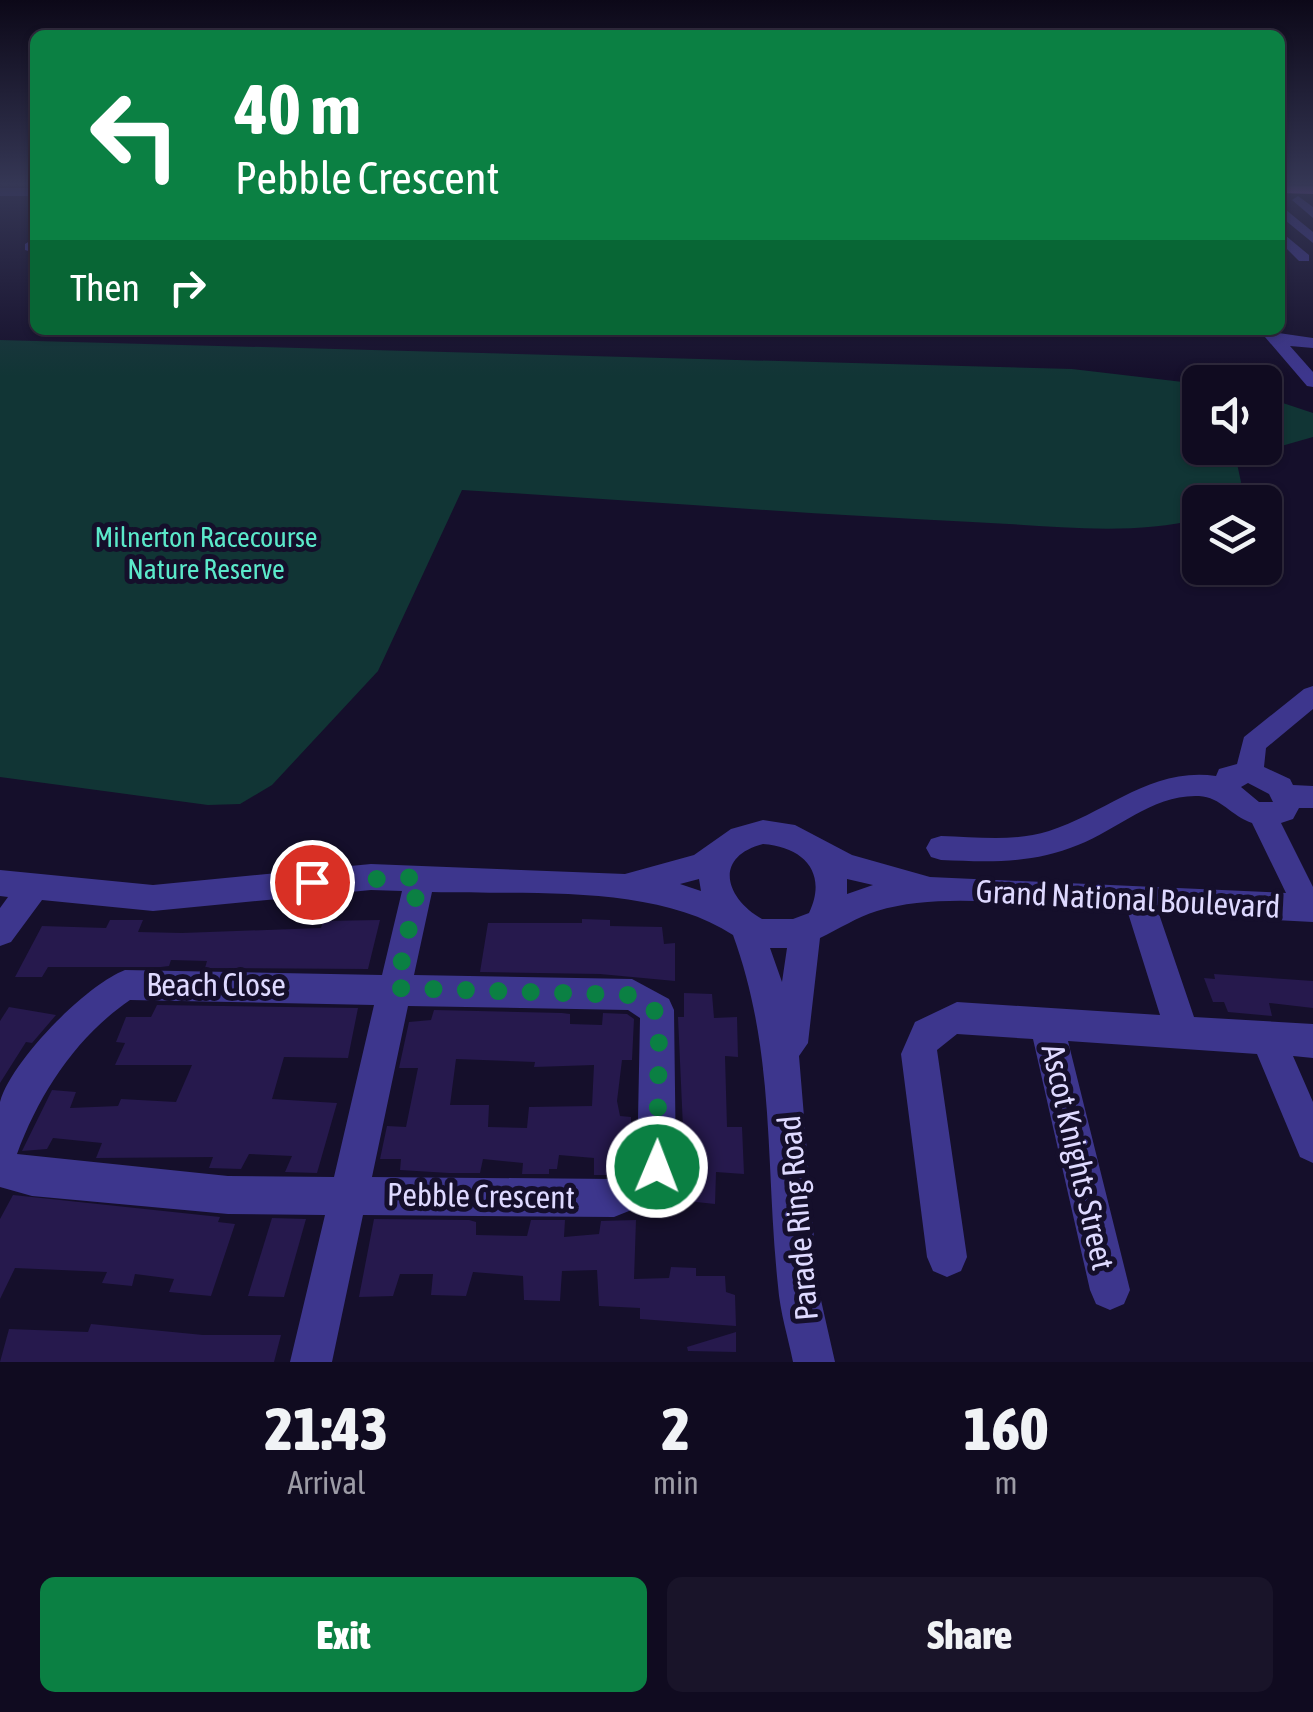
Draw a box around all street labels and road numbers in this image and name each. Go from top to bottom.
street label: Grand National Boulevard [975,872,1281,925]
street label: Beach Close [146,966,286,1003]
street label: Ascot Knights Street [1035,1040,1122,1273]
street label: Parade Ring Road [770,1114,825,1322]
street label: Pebble Crescent [387,1175,575,1216]

